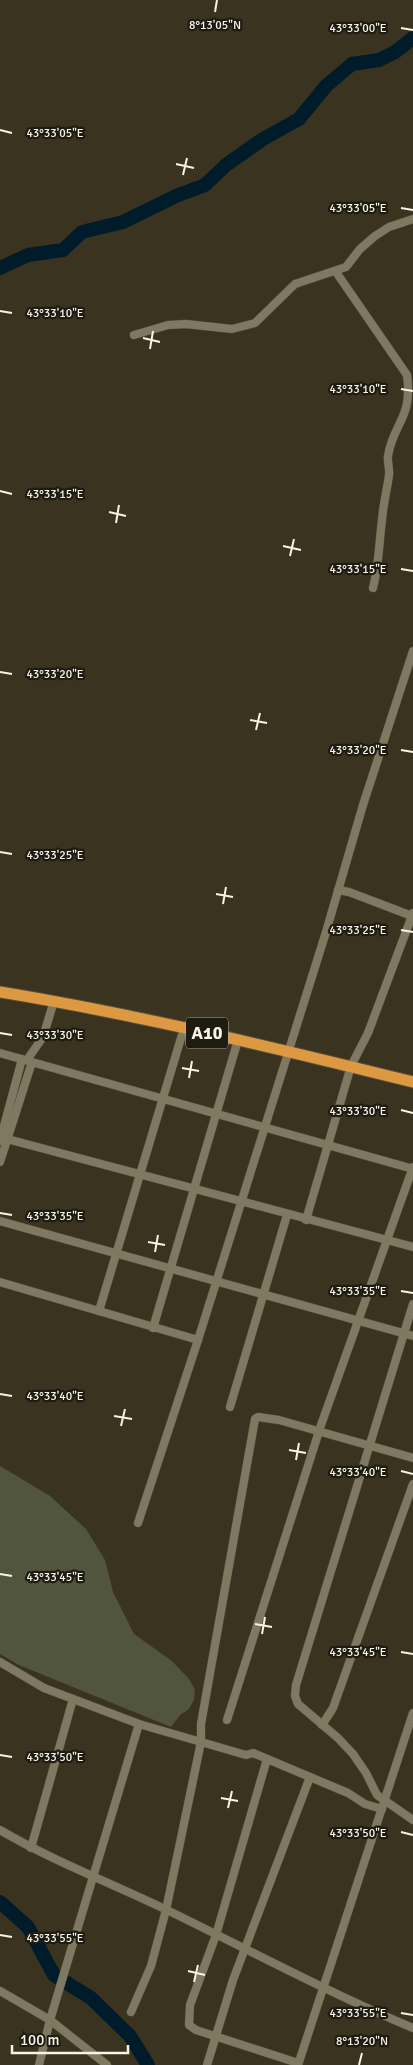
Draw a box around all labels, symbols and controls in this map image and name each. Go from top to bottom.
text: 8°13'05"N [189,18,241,33]
text: 43°33'00"E [329,21,387,36]
text: 43°33'05"E [26,126,84,141]
text: 43°33'05"E [329,201,387,216]
text: 43°33'10"E [26,306,84,321]
text: 43°33'10"E [329,382,387,397]
text: 43°33'15"E [26,487,84,502]
text: 43°33'15"E [329,562,387,577]
text: 43°33'20"E [26,667,84,682]
text: 43°33'20"E [329,743,387,758]
text: 43°33'25"E [26,848,84,863]
text: 43°33'25"E [329,923,387,938]
road number: A10 [186,1018,228,1048]
text: 43°33'30"E [26,1028,84,1043]
text: 43°33'30"E [329,1104,387,1119]
text: 43°33'35"E [26,1209,84,1224]
text: 43°33'35"E [329,1284,387,1299]
text: 43°33'40"E [26,1389,84,1404]
text: 43°33'40"E [329,1465,387,1480]
text: 43°33'45"E [26,1570,84,1585]
text: 43°33'45"E [329,1645,387,1660]
text: 43°33'50"E [26,1750,84,1765]
text: 43°33'50"E [329,1826,387,1841]
text: 43°33'55"E [26,1931,84,1946]
text: 43°33'55"E [329,2006,387,2021]
scale bar [12,2022,129,2054]
text: 100 m [20,2031,60,2049]
text: 8°13'20"N [336,2034,388,2049]

